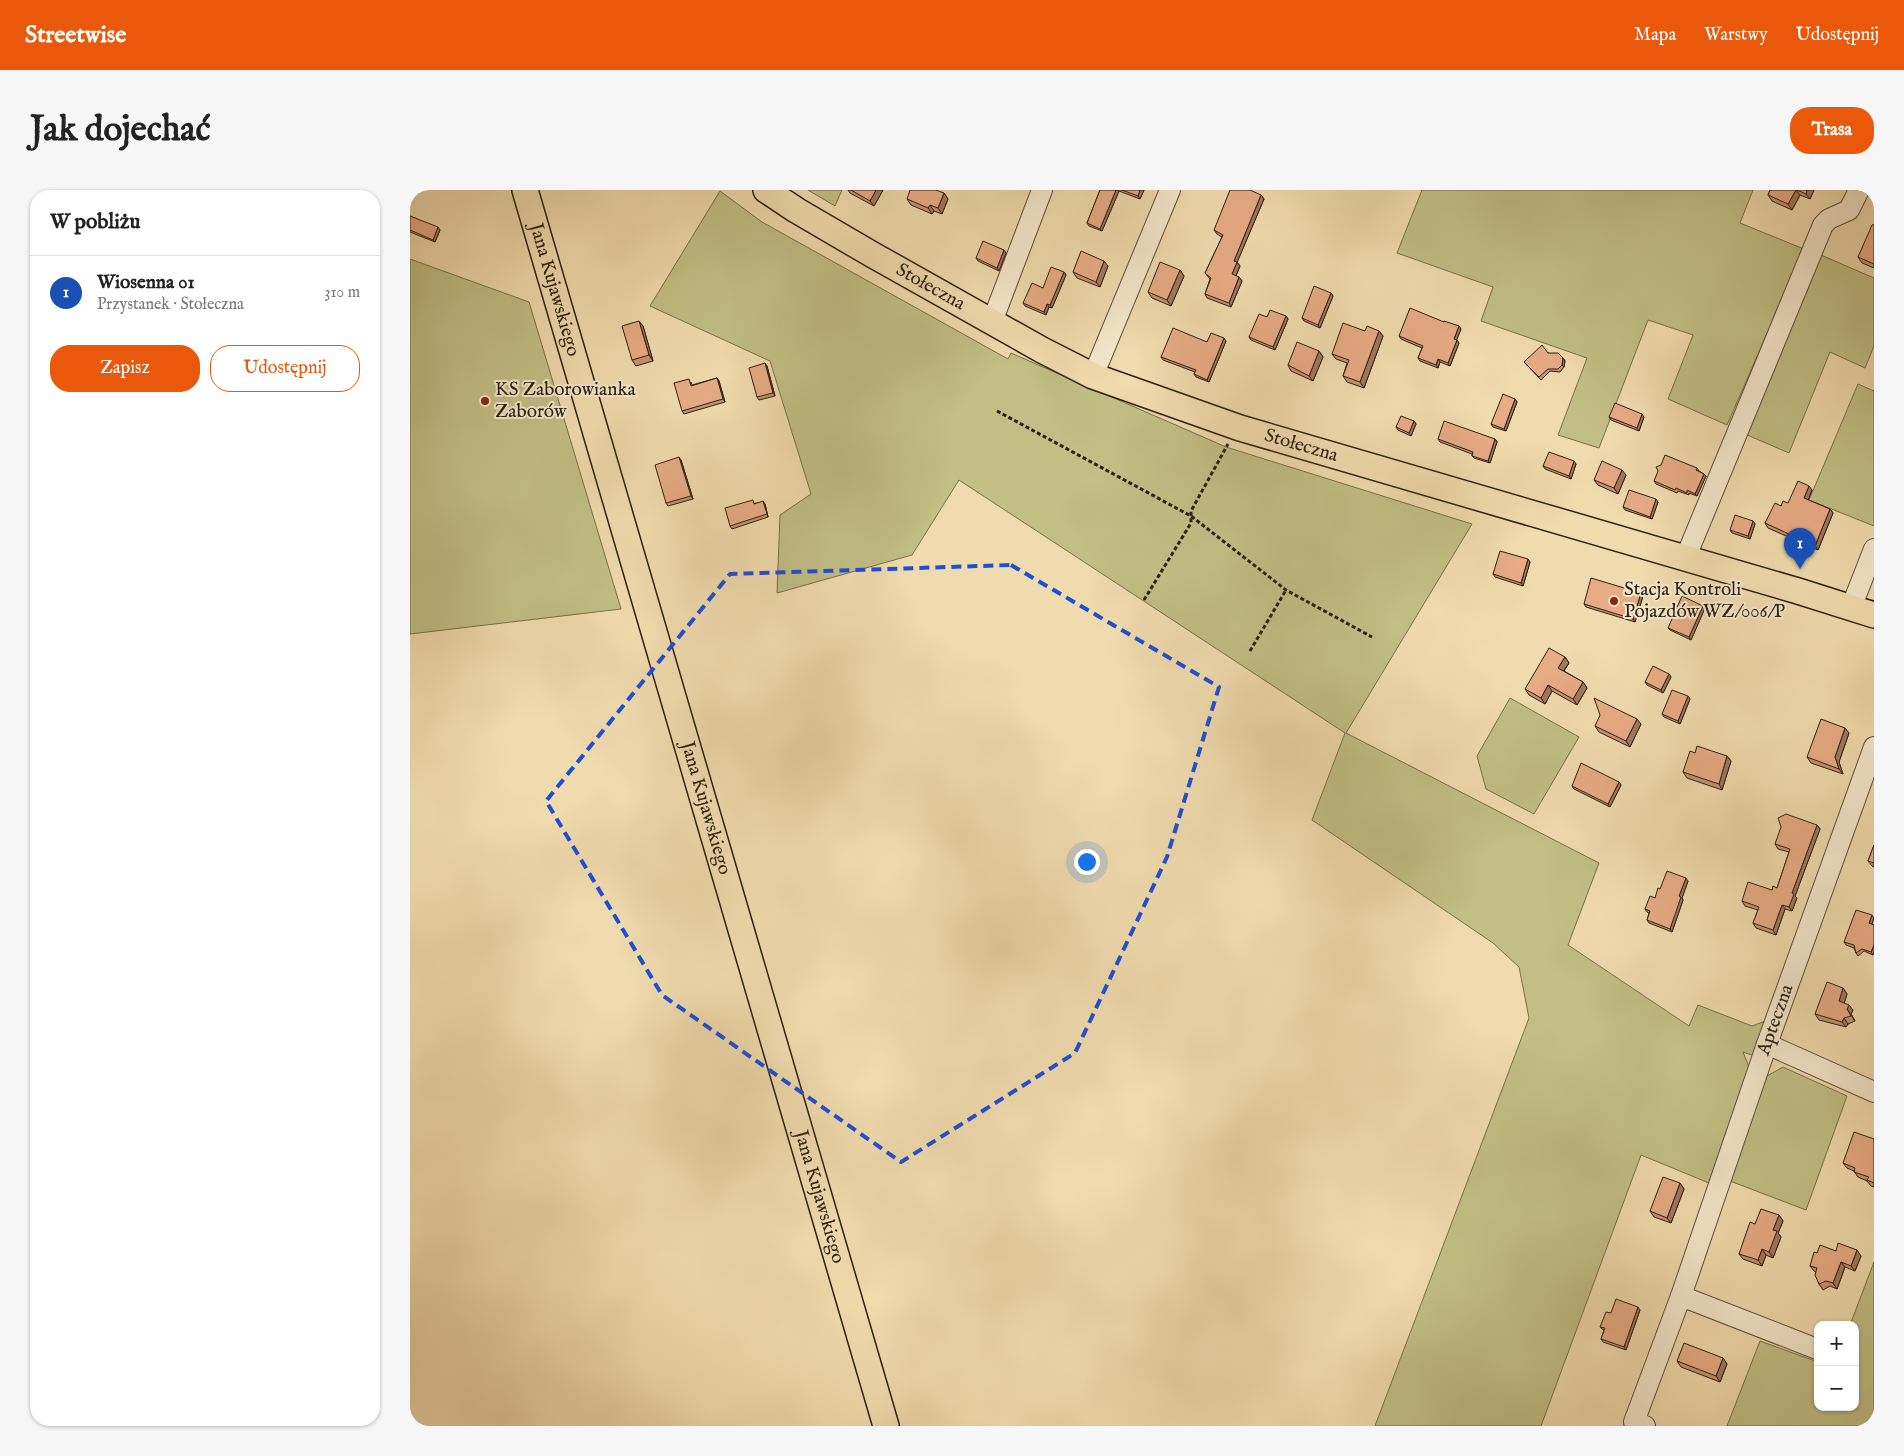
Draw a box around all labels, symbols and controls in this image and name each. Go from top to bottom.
text: Streetwise [25,20,126,51]
text: Mapa [1634,24,1676,47]
text: Warstwy [1704,24,1768,47]
text: Udostępnij [1796,24,1879,47]
button: Trasa [1790,107,1874,154]
text: Jak dojechać [30,108,210,153]
text: W pobliżu [50,209,140,236]
street label: Jana Kujawskiego [523,219,585,359]
street label: Stołeczna [892,258,970,317]
text: Wiosenna 01 [97,271,195,295]
text: 1 [63,283,69,303]
text: 310 m [324,283,360,303]
text: Przystanek · Stołeczna [97,295,244,315]
button: Zapisz [50,345,200,392]
button: Udostępnij [210,345,360,392]
place label: KS Zaborowianka Zaborów [495,378,637,424]
marker: KS Zaborowianka Zaborów [479,395,491,407]
street label: Stołeczna [1262,424,1342,468]
pin: 1 [1784,528,1816,569]
place label: Stacja Kontroli Pojazdów WZ/006/P [1624,578,1785,624]
marker: Stacja Kontroli Pojazdów WZ/006/P [1608,595,1620,607]
street label: Jana Kujawskiego [674,737,736,878]
your location [1074,849,1100,875]
street label: Apteczna [1752,980,1800,1060]
street label: Jana Kujawskiego [788,1126,850,1266]
map controls [1814,1321,1859,1411]
button: + [1814,1321,1859,1366]
button: − [1814,1366,1859,1411]

